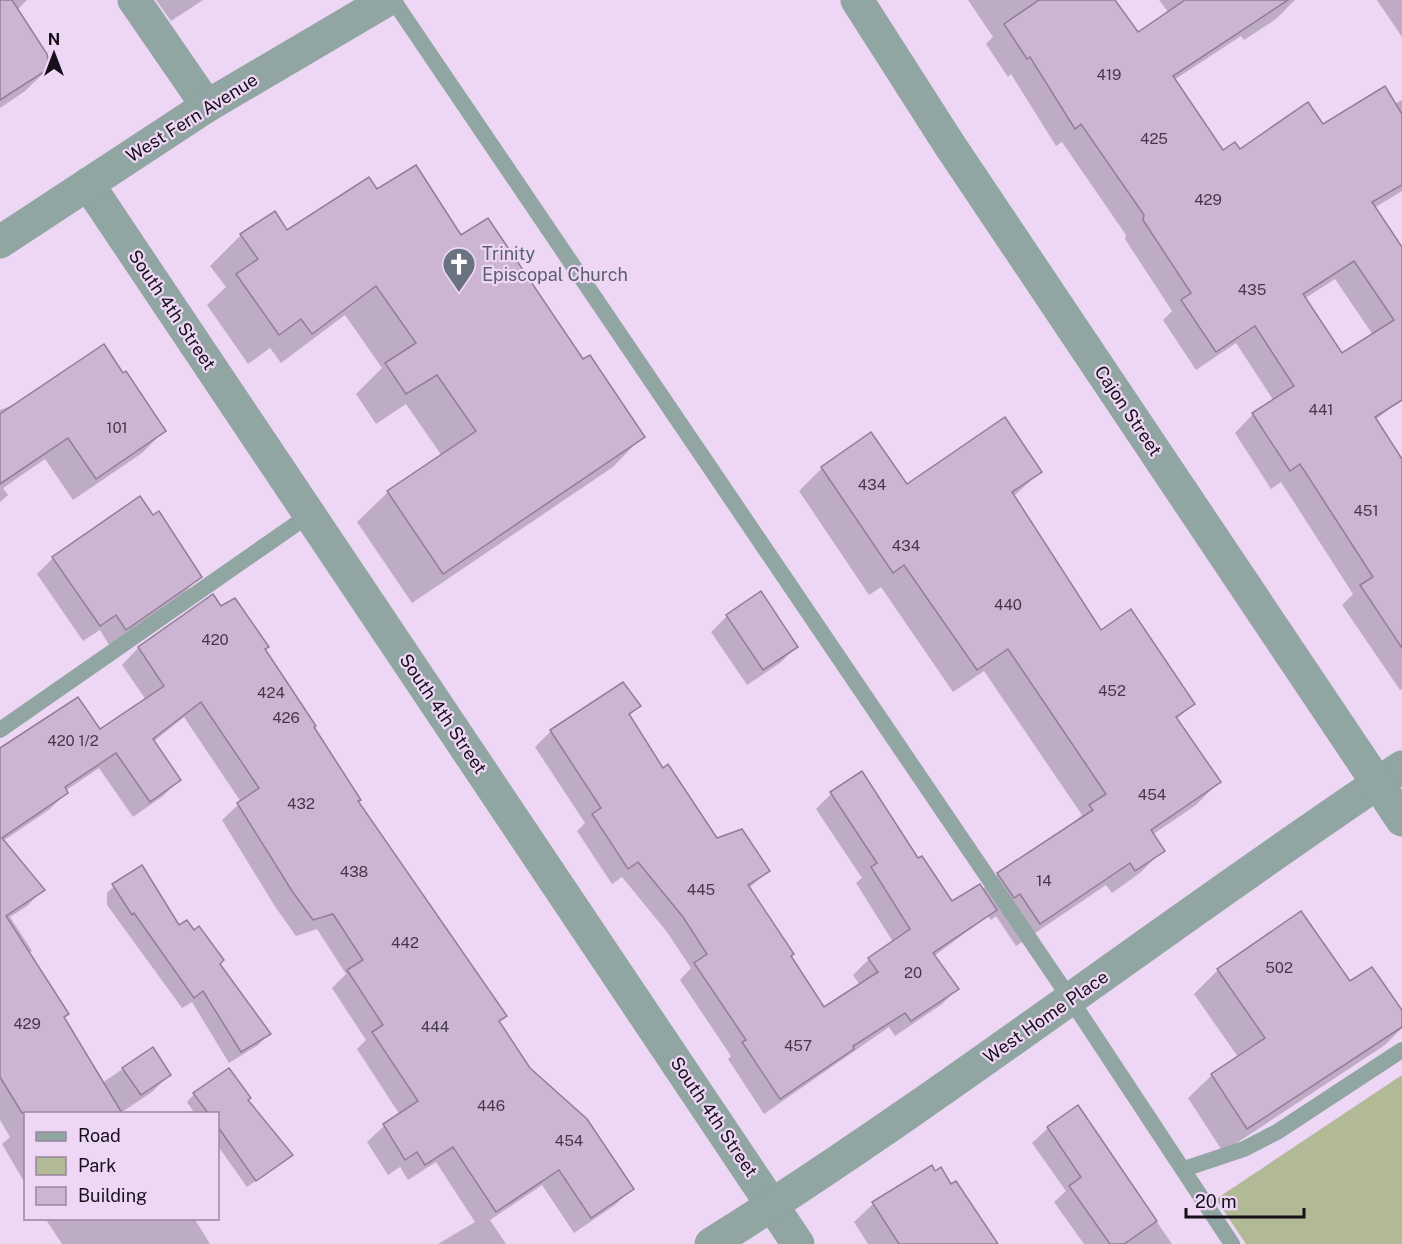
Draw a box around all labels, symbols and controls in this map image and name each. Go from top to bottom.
north arrow [24,24,84,84]
text: N [48,30,60,49]
house number: 419 [1097,66,1121,83]
street label: West Fern Avenue [122,69,261,166]
house number: 425 [1140,130,1168,147]
house number: 429 [1194,191,1222,208]
place label: Trinity Episcopal Church [482,243,628,285]
street label: South 4th Street [125,246,220,374]
church icon: Trinity Episcopal Church [441,246,477,293]
house number: 435 [1238,281,1266,298]
street label: Cajon Street [1091,362,1166,460]
house number: 441 [1309,401,1333,418]
house number: 101 [106,419,128,436]
house number: 434 [858,476,886,493]
house number: 451 [1353,502,1379,519]
house number: 434 [892,537,920,554]
house number: 440 [994,596,1022,613]
house number: 420 [201,631,229,648]
street label: South 4th Street [396,650,491,778]
house number: 452 [1098,682,1126,699]
house number: 424 [257,684,285,701]
house number: 426 [272,709,300,726]
house number: 420 1/2 [47,732,99,749]
house number: 454 [1138,786,1166,803]
house number: 432 [287,795,315,812]
house number: 438 [340,863,368,880]
house number: 14 [1036,872,1052,889]
house number: 445 [687,881,715,898]
house number: 442 [391,934,419,951]
house number: 502 [1265,959,1293,976]
house number: 20 [904,964,922,981]
street label: West Home Place [979,966,1112,1067]
house number: 429 [13,1015,41,1032]
house number: 444 [421,1018,449,1035]
house number: 457 [784,1037,812,1054]
street label: South 4th Street [667,1053,762,1181]
house number: 446 [477,1097,505,1114]
legend [24,1112,219,1220]
text: Road [78,1125,121,1146]
house number: 454 [555,1132,583,1149]
text: Park [78,1155,116,1176]
scale bar [1186,1181,1304,1219]
text: Building [78,1185,147,1206]
text: 20 m [1195,1191,1237,1212]

